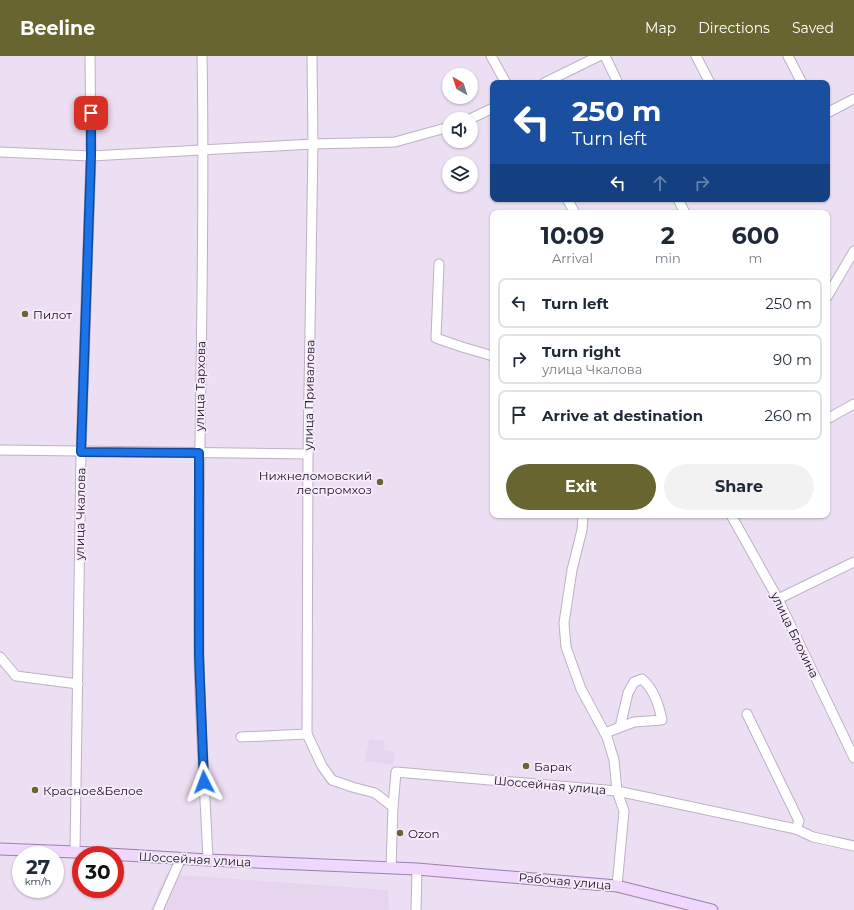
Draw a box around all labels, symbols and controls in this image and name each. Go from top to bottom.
text: Beeline [20,17,95,40]
text: Map [645,19,676,37]
text: Directions [698,19,770,37]
text: Saved [792,19,834,37]
north arrow [442,68,478,104]
map controls [442,68,478,192]
text: 250 m [572,94,662,128]
pin [74,96,108,130]
icon: left [506,96,558,148]
icon: arrive [80,102,102,124]
button: sound [442,112,478,148]
text: Turn left [572,128,647,150]
button: layers [442,156,478,192]
icon: left [607,172,629,194]
icon: ahead [649,172,671,194]
icon: right [691,172,713,194]
text: 10:09 [541,221,604,250]
text: 2 [661,221,675,250]
text: 600 [731,221,779,250]
text: Arrival [552,250,593,266]
text: min [655,250,681,266]
text: m [749,250,762,266]
icon: left [508,292,530,314]
text: Turn left [542,294,609,313]
text: 250 m [765,294,812,313]
place label: Пилот [33,307,72,322]
marker: Пилот [20,309,30,319]
street label: улица Привалова [301,339,317,452]
street label: улица Тархова [192,341,208,432]
text: Turn right [542,342,621,361]
icon: right [508,348,530,370]
text: 90 m [773,350,812,369]
text: улица Чкалова [542,361,642,377]
icon: arrive [508,404,530,426]
text: Arrive at destination [542,406,703,425]
text: 260 m [765,406,812,425]
button: Exit [506,464,656,510]
button: Share [664,464,814,510]
street label: улица Чкалова [72,468,88,561]
place label: Нижнеломовский леспромхоз [259,468,372,497]
marker: Нижнеломовский леспромхоз [375,477,385,487]
street label: улица Блохина [767,589,822,680]
place label: Барак [534,759,572,774]
position arrow [183,761,225,803]
marker: Барак [521,761,531,771]
street label: Шоссейная улица [493,773,607,797]
place label: Красное&Белое [43,783,143,798]
marker: Красное&Белое [30,785,40,795]
place label: Ozon [408,826,440,841]
marker: Ozon [395,828,405,838]
speed limit sign: 30 [72,846,124,898]
street label: Шоссейная улица [138,849,252,869]
text: 27 [26,855,50,879]
street label: Рабочая улица [518,869,612,893]
text: km/h [25,875,51,888]

